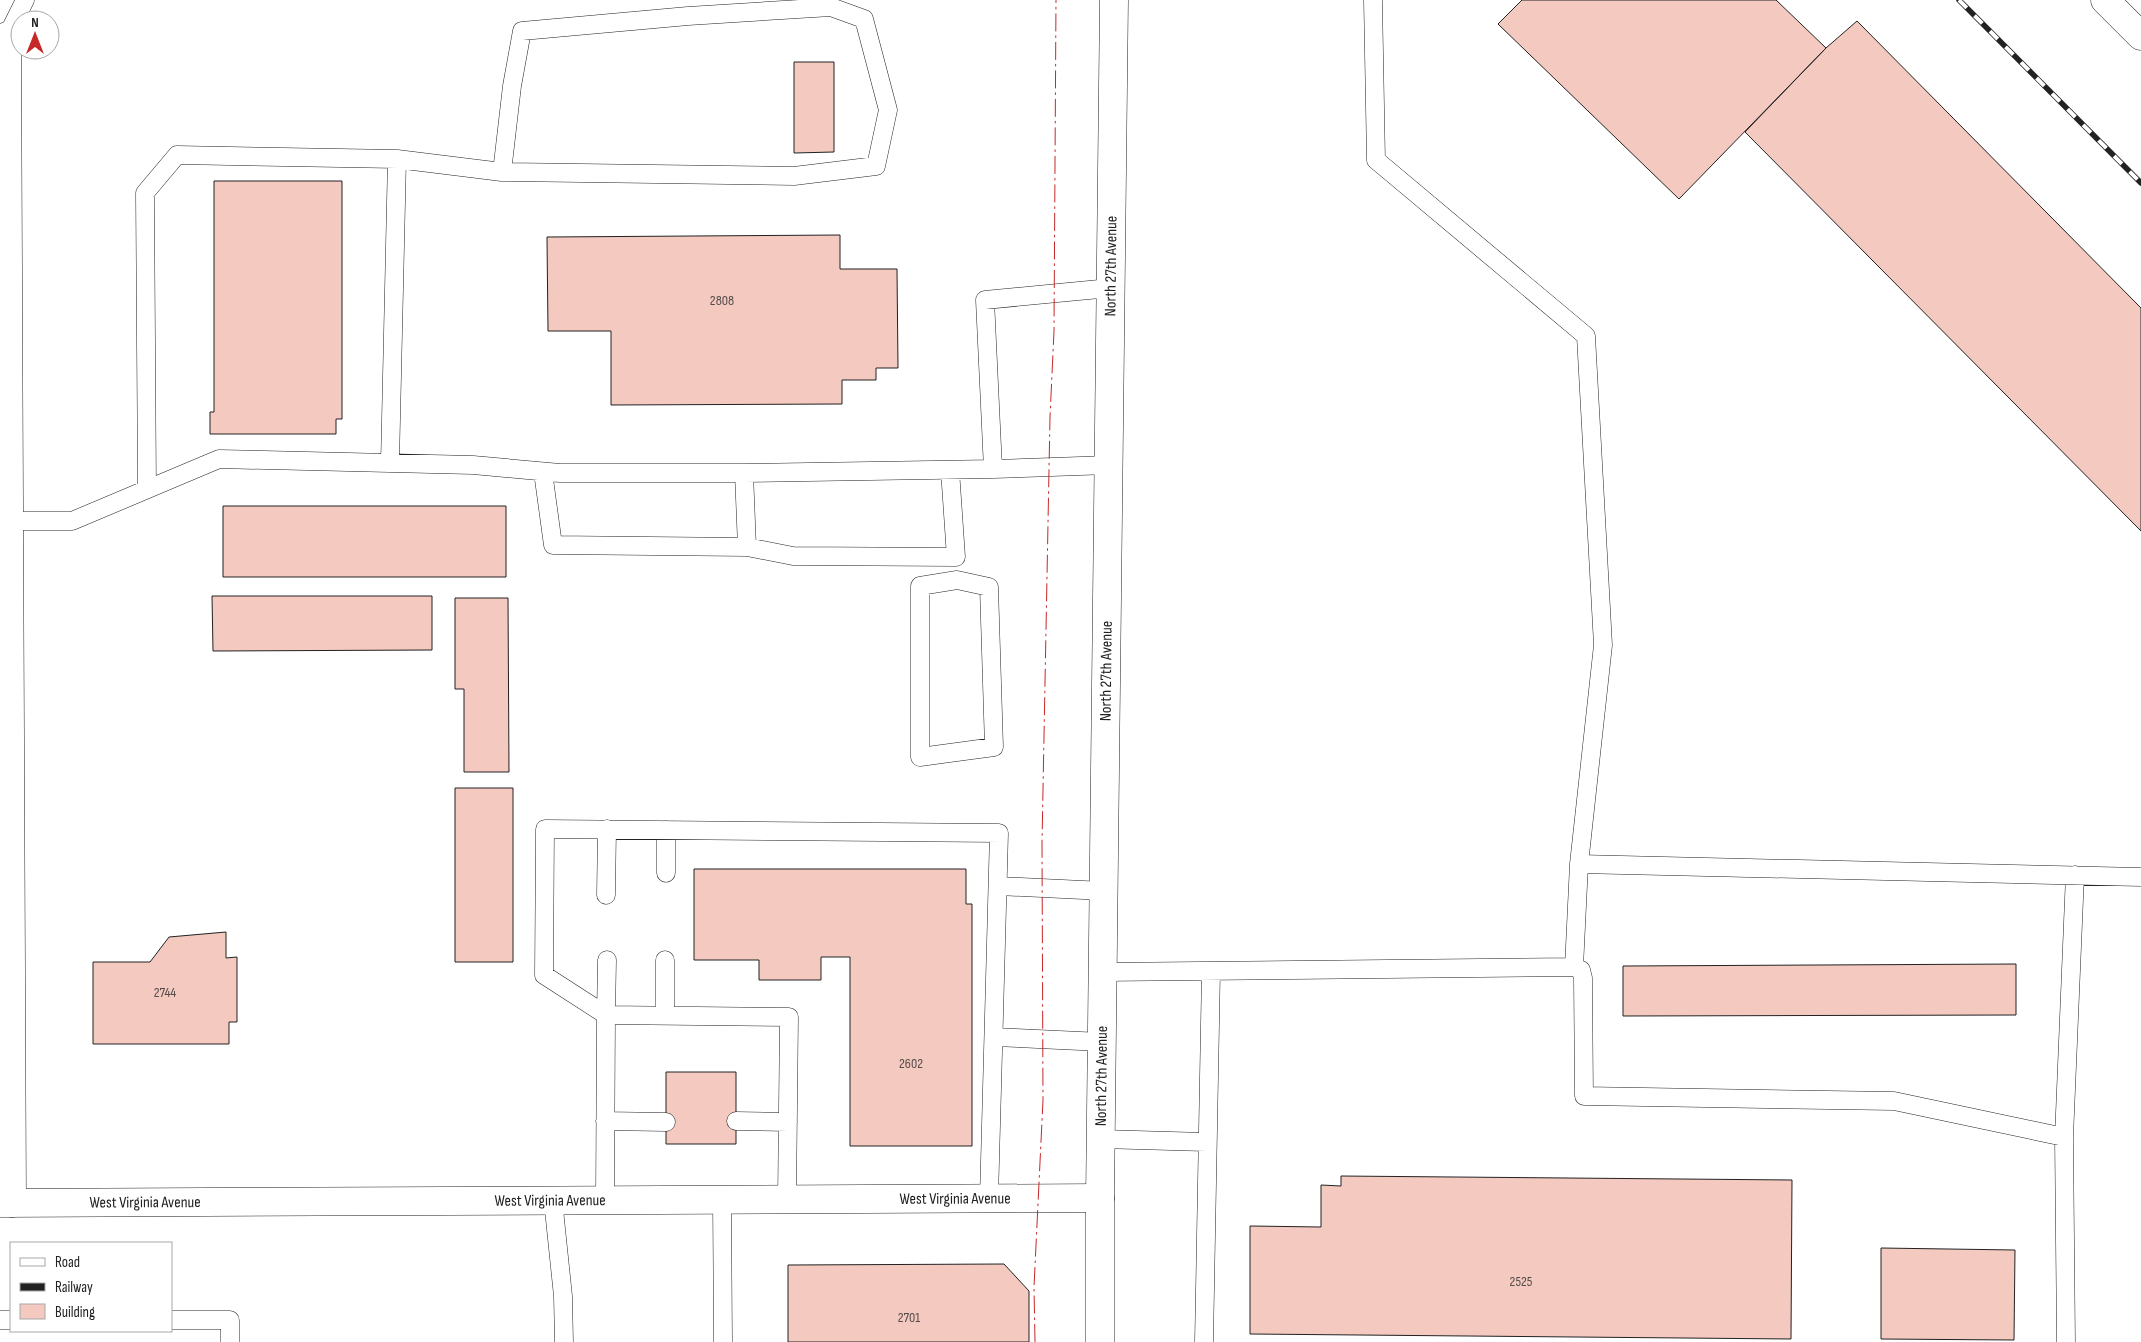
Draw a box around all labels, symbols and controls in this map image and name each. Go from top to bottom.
north arrow [10,10,60,60]
text: N [31,14,39,31]
street label: North 27th Avenue [1101,216,1121,316]
house number: 2808 [710,292,734,309]
street label: North 27th Avenue [1096,621,1116,721]
house number: 2744 [154,984,176,1001]
street label: North 27th Avenue [1091,1026,1112,1126]
house number: 2602 [899,1055,923,1072]
street label: West Virginia Avenue [899,1189,1011,1208]
street label: West Virginia Avenue [494,1191,606,1210]
street label: West Virginia Avenue [89,1193,201,1212]
legend [10,1242,172,1332]
text: Road [55,1253,80,1272]
house number: 2525 [1510,1273,1533,1290]
text: Railway [55,1278,93,1297]
text: Building [55,1303,95,1322]
house number: 2701 [898,1309,920,1326]

